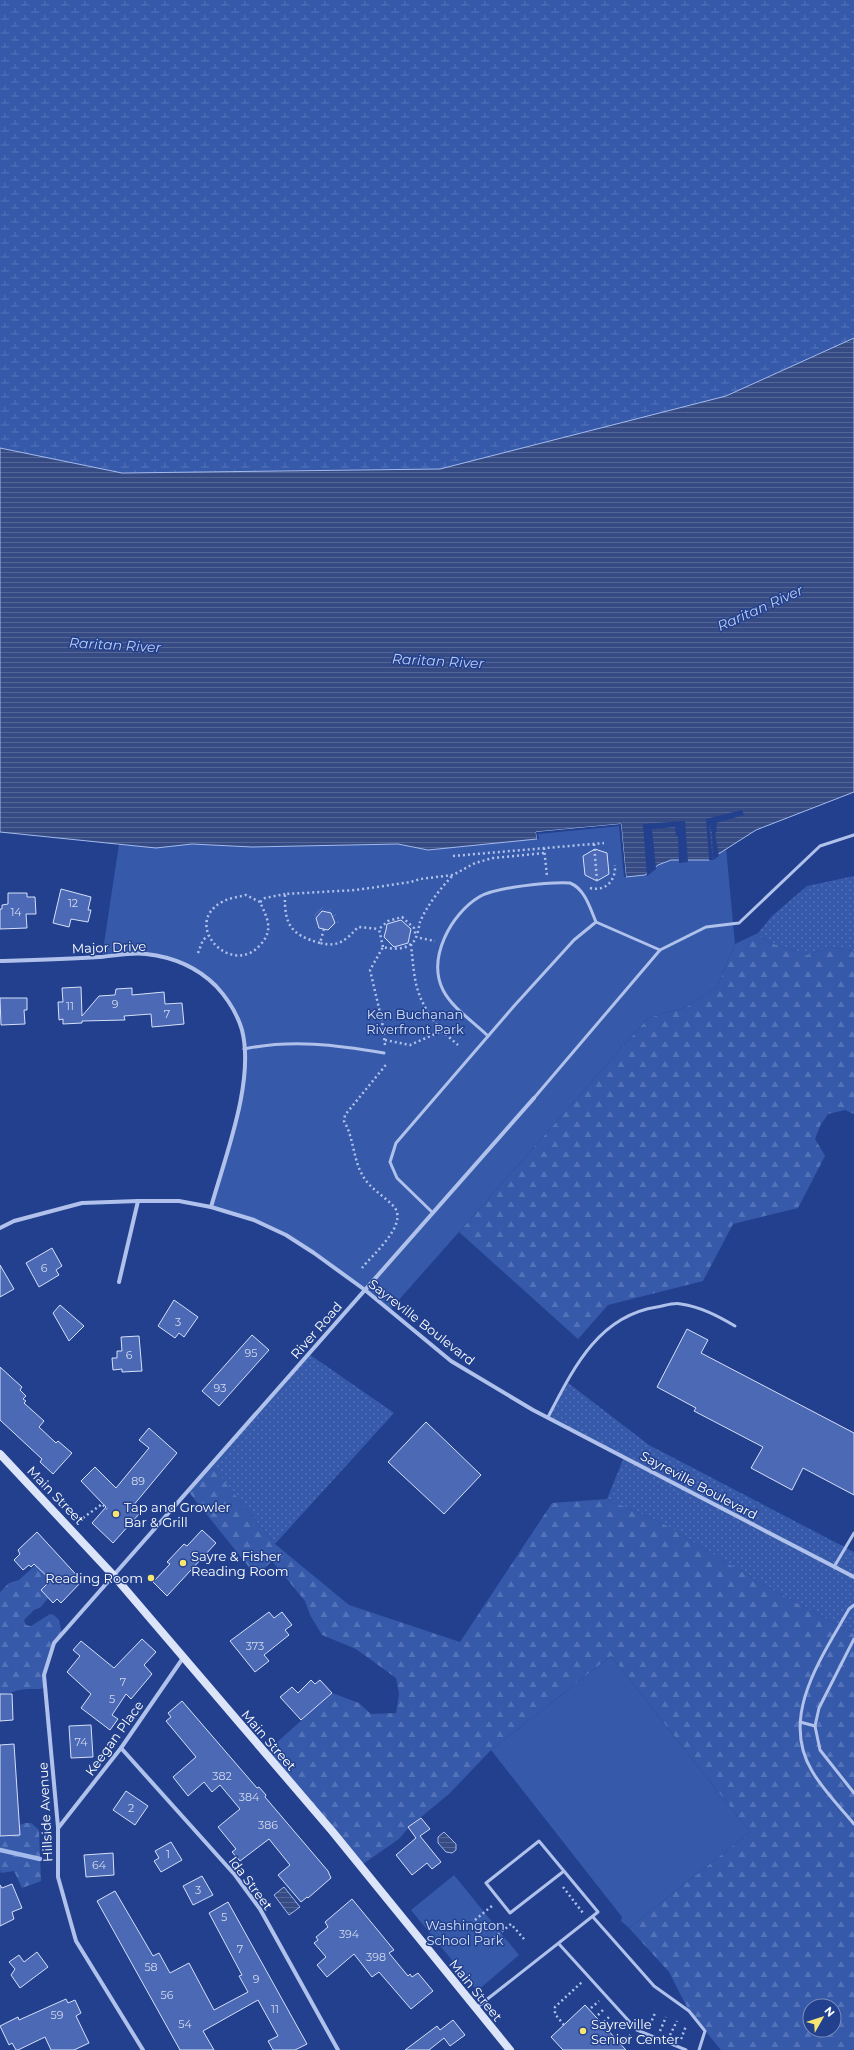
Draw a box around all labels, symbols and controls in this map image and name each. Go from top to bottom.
water label: Raritan River [714,581,806,635]
water label: Raritan River [68,634,162,656]
water label: Raritan River [391,650,485,672]
house number: 12 [68,896,78,910]
house number: 14 [10,905,22,919]
street label: Major Drive [72,938,147,956]
house number: 9 [112,997,119,1011]
house number: 11 [66,999,74,1013]
park label: Ken Buchanan Riverfront Park [366,1006,464,1037]
house number: 7 [164,1007,170,1021]
house number: 6 [41,1261,48,1275]
street label: Sayreville Boulevard [366,1276,478,1368]
street label: River Road [287,1298,345,1362]
house number: 3 [175,1315,181,1329]
house number: 95 [245,1346,257,1360]
house number: 6 [126,1348,133,1362]
house number: 93 [214,1381,226,1395]
street label: Sayreville Boulevard [638,1447,760,1523]
street label: Main Street [24,1462,88,1528]
house number: 89 [131,1474,145,1488]
place label: Tap and Growler Bar & Grill [124,1499,231,1530]
marker: Tap and Growler Bar & Grill [111,1509,121,1519]
place label: Sayre & Fisher Reading Room [191,1548,289,1579]
marker: Sayre & Fisher Reading Room [178,1558,188,1568]
place label: Reading Room [45,1570,143,1586]
marker: Reading Room [146,1573,156,1583]
house number: 373 [246,1639,264,1653]
house number: 7 [120,1675,126,1689]
house number: 5 [109,1692,115,1706]
street label: Keegan Place [81,1697,147,1779]
street label: Main Street [238,1706,300,1774]
house number: 74 [74,1735,88,1749]
street label: Hillside Avenue [34,1761,56,1862]
house number: 382 [212,1769,232,1783]
house number: 384 [239,1790,260,1804]
house number: 2 [128,1801,134,1815]
house number: 386 [258,1818,278,1832]
house number: 1 [166,1847,170,1861]
street label: Ida Street [226,1853,276,1913]
house number: 64 [92,1858,107,1872]
house number: 3 [195,1883,201,1897]
house number: 5 [221,1910,227,1924]
park label: Washington School Park [425,1917,505,1948]
house number: 394 [339,1927,360,1941]
house number: 7 [237,1942,243,1956]
house number: 398 [366,1950,386,1964]
street label: Main Street [446,1956,506,2024]
house number: 58 [144,1960,158,1974]
house number: 9 [253,1972,260,1986]
house number: 56 [161,1988,174,2002]
north arrow [802,1998,842,2038]
house number: 11 [271,2002,279,2016]
text: N [822,2004,838,2020]
house number: 59 [51,2008,64,2022]
place label: Sayreville Senior Center [591,2016,680,2047]
house number: 54 [178,2017,192,2031]
marker: Sayreville Senior Center [578,2026,588,2036]

